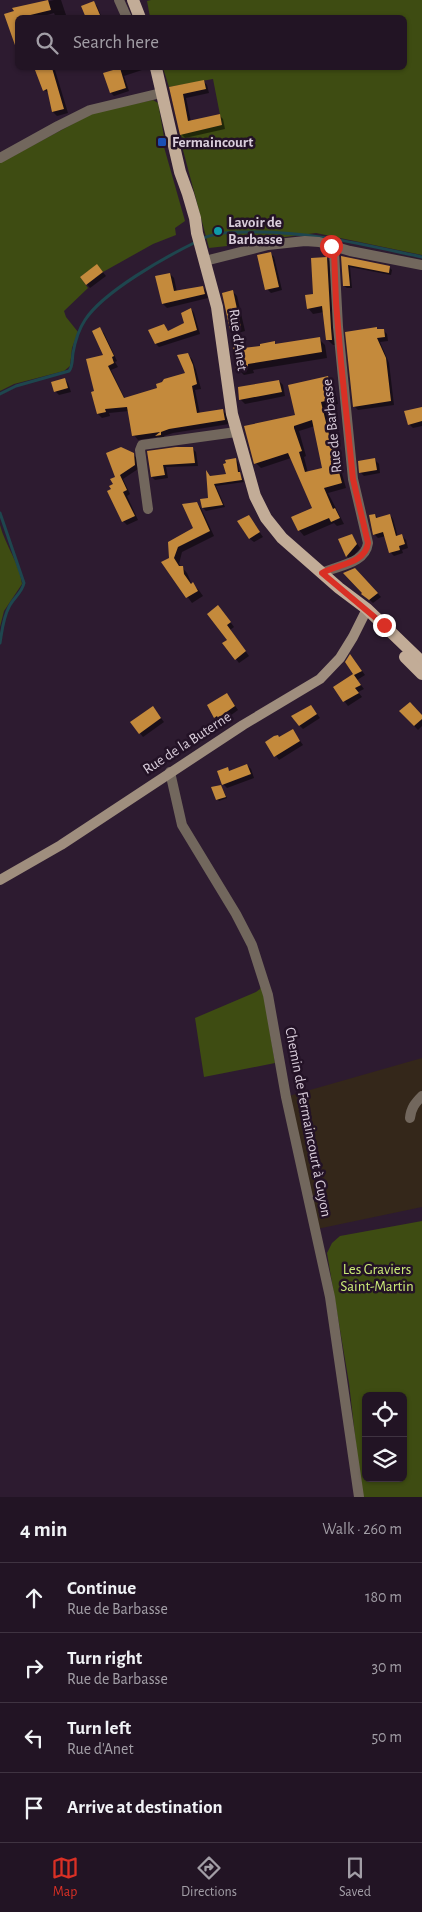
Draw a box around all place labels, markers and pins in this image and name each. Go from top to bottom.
place label: Fermaincourt [172,135,253,150]
marker: Fermaincourt [156,136,168,148]
place label: Lavoir de Barbasse [228,215,283,247]
marker: Lavoir de Barbasse [212,225,224,237]

